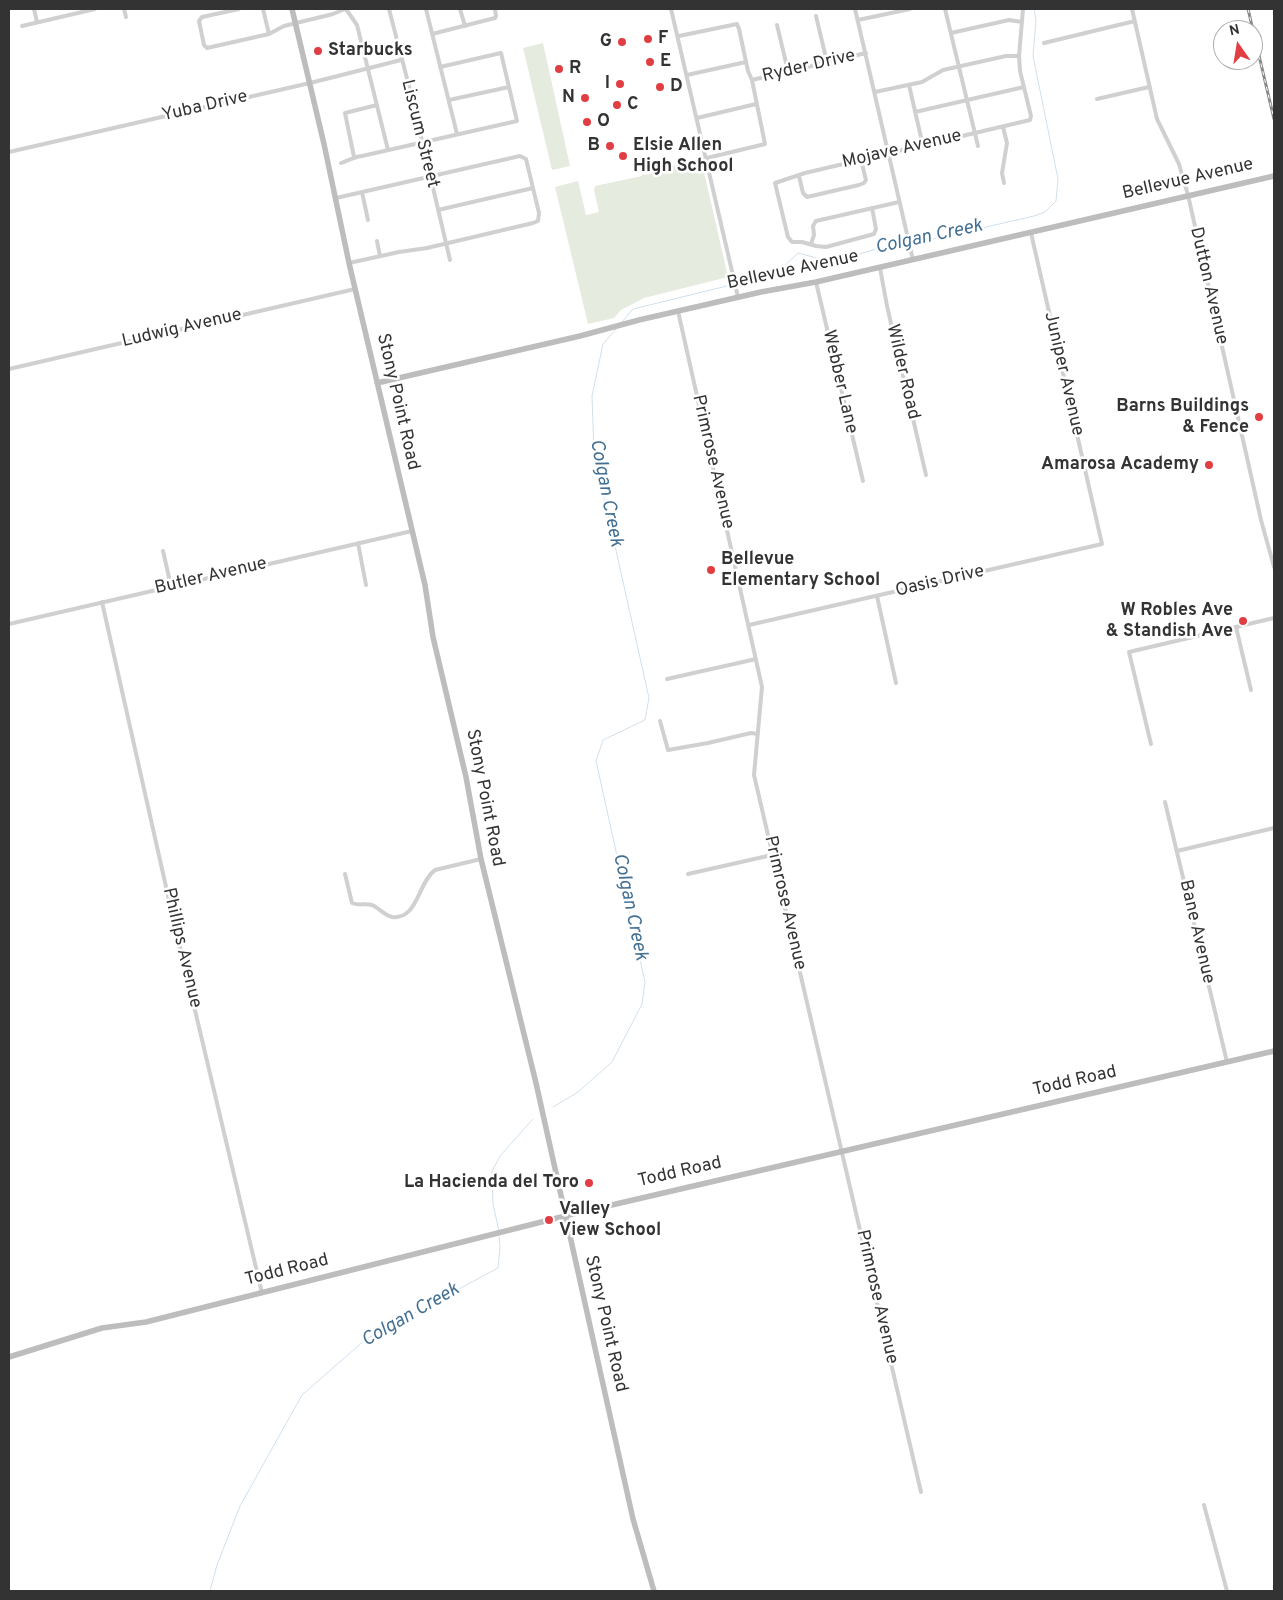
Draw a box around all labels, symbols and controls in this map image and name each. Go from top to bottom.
north arrow [1213,20,1263,70]
text: N [1228,21,1242,40]
place label: F [658,28,668,50]
place label: G [600,31,612,53]
marker: F [642,33,654,45]
marker: G [616,36,628,48]
place label: Starbucks [328,40,412,62]
marker: Starbucks [312,45,324,57]
street label: Ryder Drive [760,46,858,88]
place label: E [660,51,671,73]
marker: E [644,56,656,68]
place label: R [569,58,581,80]
marker: R [553,63,565,75]
place label: I [605,73,610,95]
place label: D [670,76,683,98]
street label: Liscum Street [395,78,443,190]
marker: I [614,78,626,90]
marker: D [654,81,666,93]
street label: Yuba Drive [160,87,250,127]
place label: N [562,87,575,109]
marker: N [579,92,591,104]
place label: C [627,94,638,116]
marker: C [611,99,623,111]
place label: O [597,111,610,133]
marker: O [581,116,593,128]
street label: Mojave Avenue [840,126,964,174]
place label: B [588,135,600,157]
place label: Elsie Allen High School [633,135,734,178]
marker: B [604,140,616,152]
marker: Elsie Allen High School [617,150,629,162]
street label: Bellevue Avenue [1120,154,1256,206]
water label: Colgan Creek [873,216,985,260]
street label: Dutton Avenue [1184,225,1232,347]
street label: Bellevue Avenue [725,247,861,295]
street label: Ludwig Avenue [120,305,244,353]
street label: Juniper Avenue [1038,310,1088,438]
street label: Wilder Road [881,322,923,422]
street label: Webber Lane [817,328,861,436]
street label: Stony Point Road [371,332,423,472]
street label: Primrose Avenue [686,393,738,531]
place label: Barns Buildings & Fence [1116,396,1249,438]
marker: Barns Buildings & Fence [1253,411,1265,423]
water label: Colgan Creek [583,437,627,549]
place label: Amarosa Academy [1041,454,1199,476]
marker: Amarosa Academy [1203,459,1215,471]
place label: Bellevue Elementary School [721,549,880,592]
street label: Butler Avenue [153,554,269,600]
street label: Oasis Drive [893,561,987,603]
marker: Bellevue Elementary School [705,564,717,576]
place label: W Robles Ave & Standish Ave [1106,600,1233,642]
marker: W Robles Ave & Standish Ave [1237,615,1249,627]
street label: Stony Point Road [460,727,508,869]
street label: Primrose Avenue [758,834,810,972]
water label: Colgan Creek [607,851,651,963]
street label: Bane Avenue [1174,878,1218,986]
street label: Phillips Avenue [157,886,205,1010]
street label: Todd Road [1031,1062,1119,1102]
street label: Todd Road [636,1153,724,1193]
place label: La Hacienda del Toro [404,1172,579,1194]
marker: La Hacienda del Toro [583,1177,595,1189]
place label: Valley View School [559,1199,661,1242]
marker: Valley View School [543,1214,555,1226]
street label: Primrose Avenue [850,1228,902,1366]
street label: Todd Road [243,1250,331,1292]
street label: Stony Point Road [579,1254,631,1394]
water label: Colgan Creek [358,1279,464,1353]

